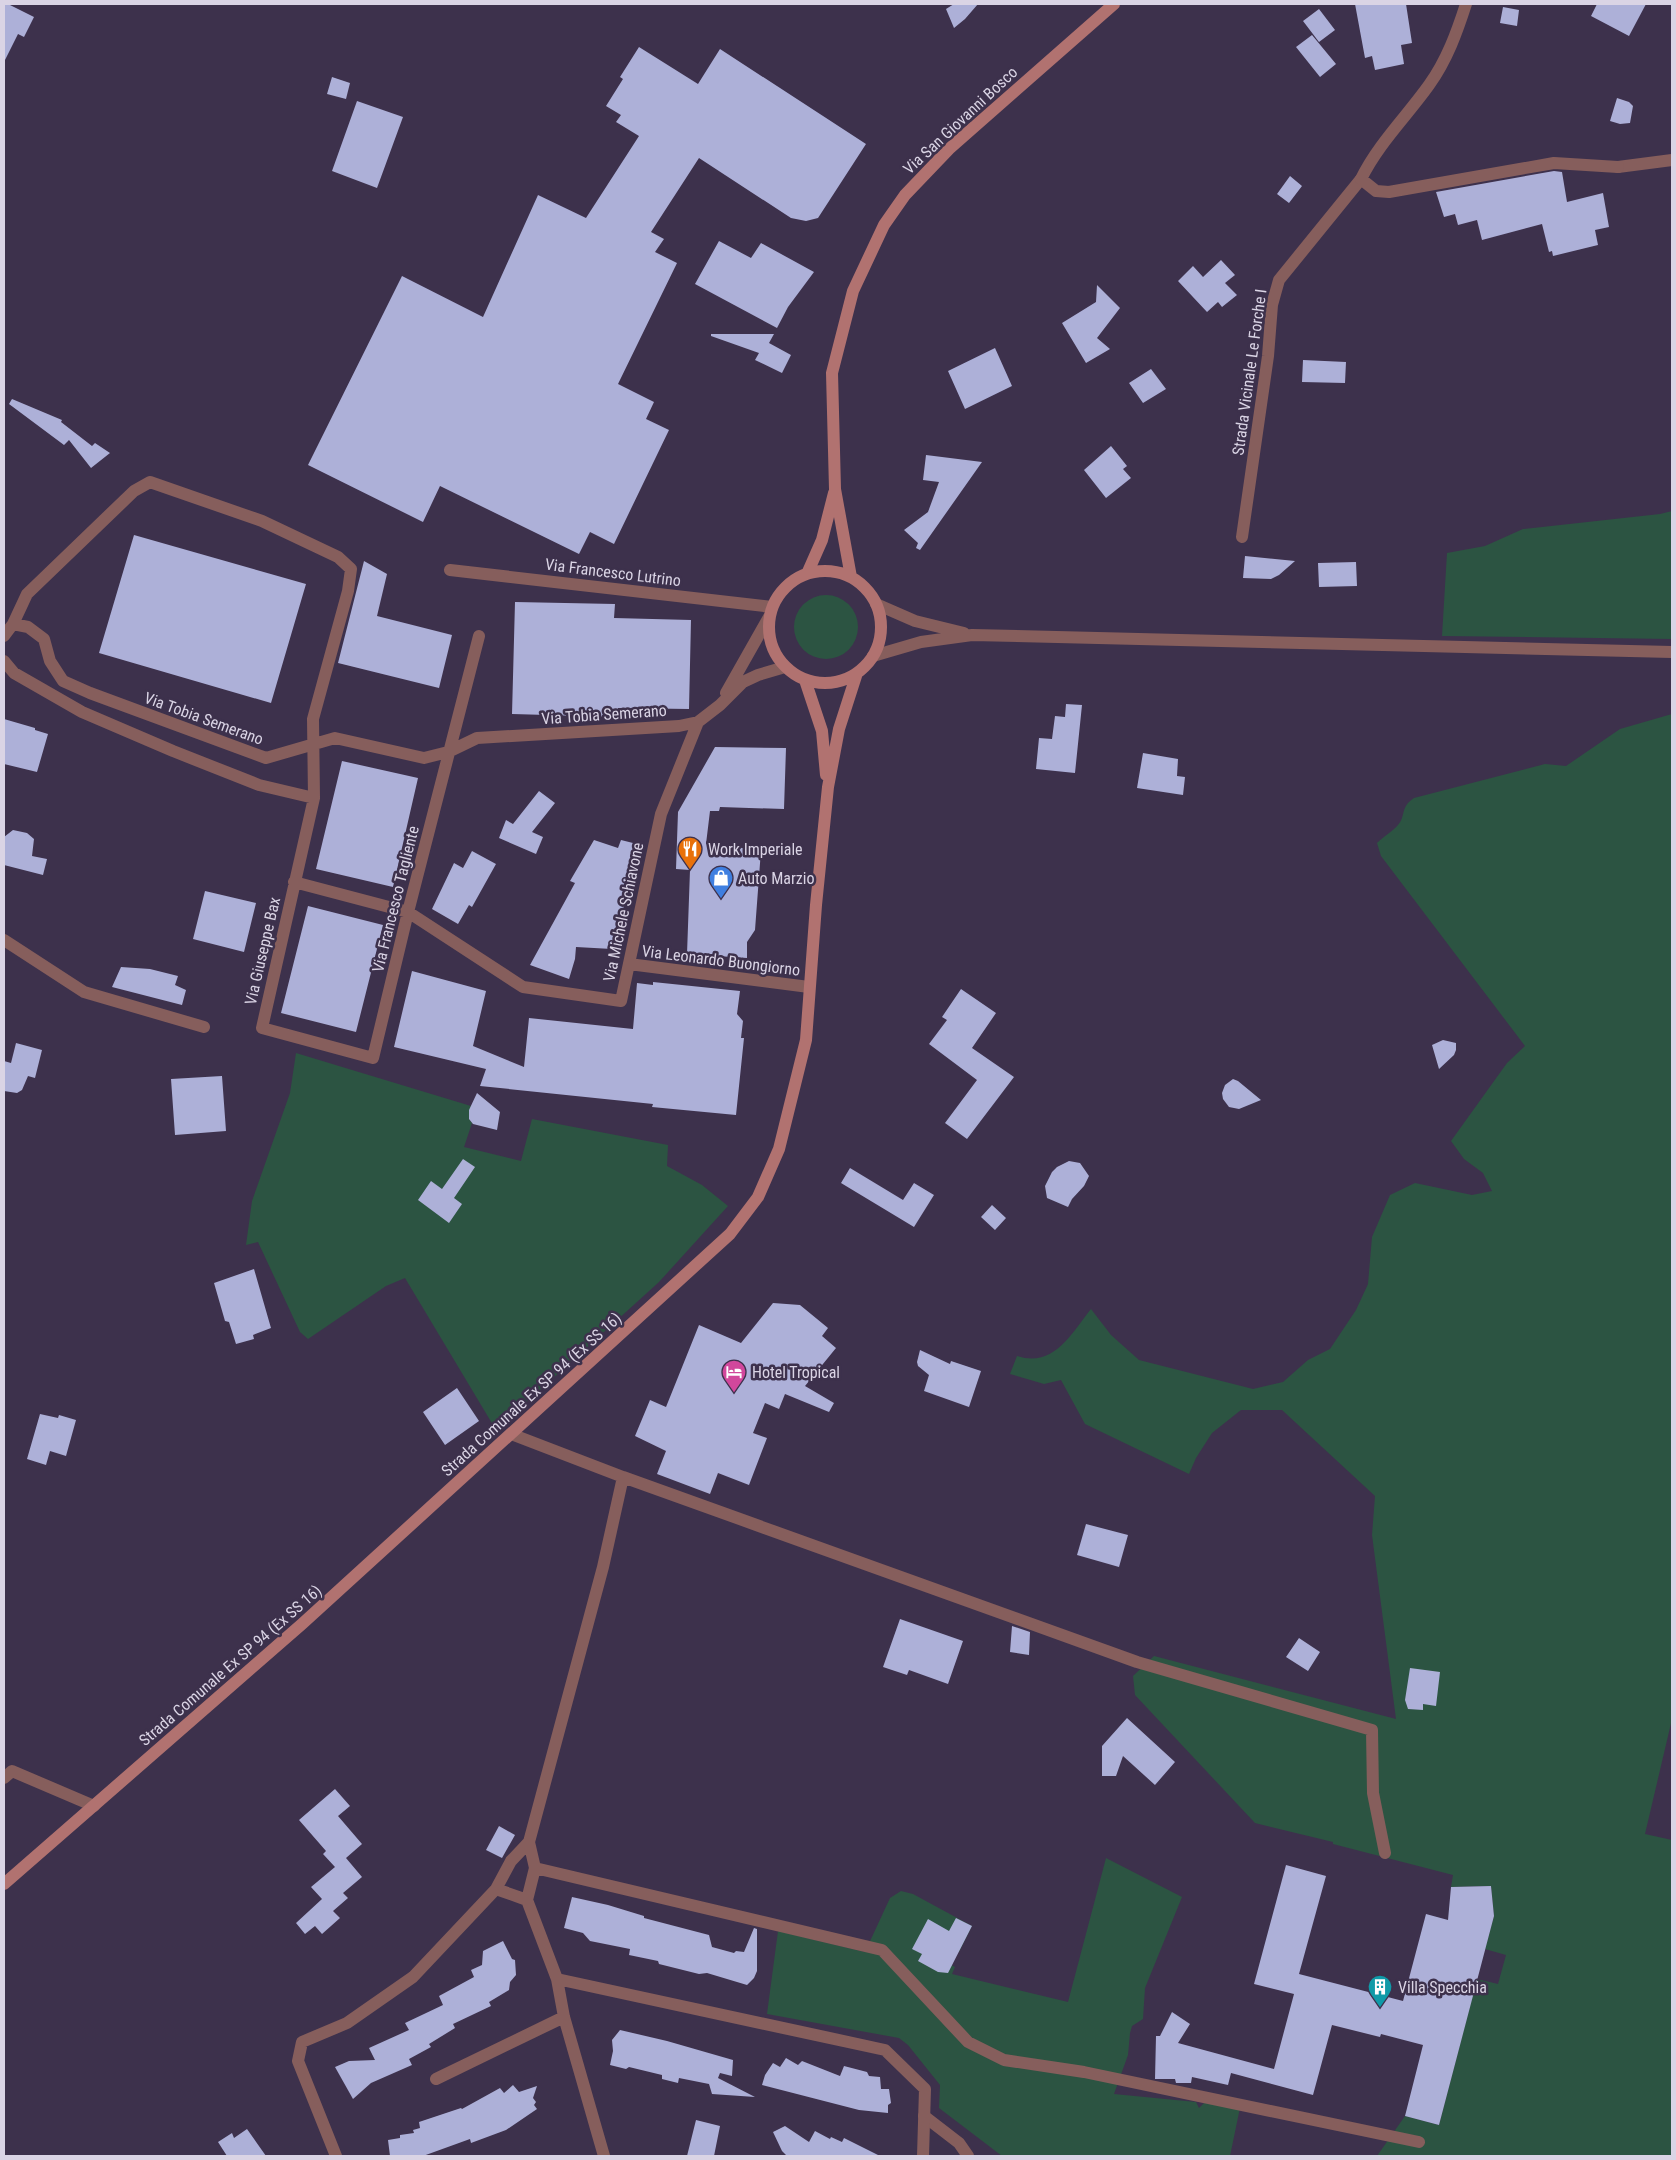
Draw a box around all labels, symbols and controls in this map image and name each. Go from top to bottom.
street label: Via San Giovanni Bosco [899,63,1021,178]
street label: Strada Vicinale Le Forche I [1228,288,1271,457]
street label: Via Francesco Lutrino [544,555,682,590]
street label: Via Tobia Semerano [142,688,266,749]
street label: Via Tobia Semerano [541,701,667,728]
street label: Via Francesco Tagliente [368,824,423,974]
restaurant icon: Work Imperiale [677,836,703,870]
place label: Work Imperiale [708,840,803,859]
street label: Via Michele Schiavone [599,841,648,983]
shop icon: Auto Marzio [708,865,734,899]
place label: Auto Marzio [738,869,815,888]
street label: Via Giuseppe Bax [241,895,284,1007]
street label: Via Leonardo Buongiorno [641,941,801,980]
street label: Strada Comunale Ex SP 94 (Ex SS 16) [437,1309,625,1480]
hotel icon: Hotel Tropical [721,1359,747,1393]
place label: Hotel Tropical [752,1363,840,1382]
street label: Strada Comunale Ex SP 94 (Ex SS 16) [135,1581,325,1750]
building icon: Villa Specchia [1367,1974,1393,2008]
place label: Villa Specchia [1398,1978,1487,1997]

